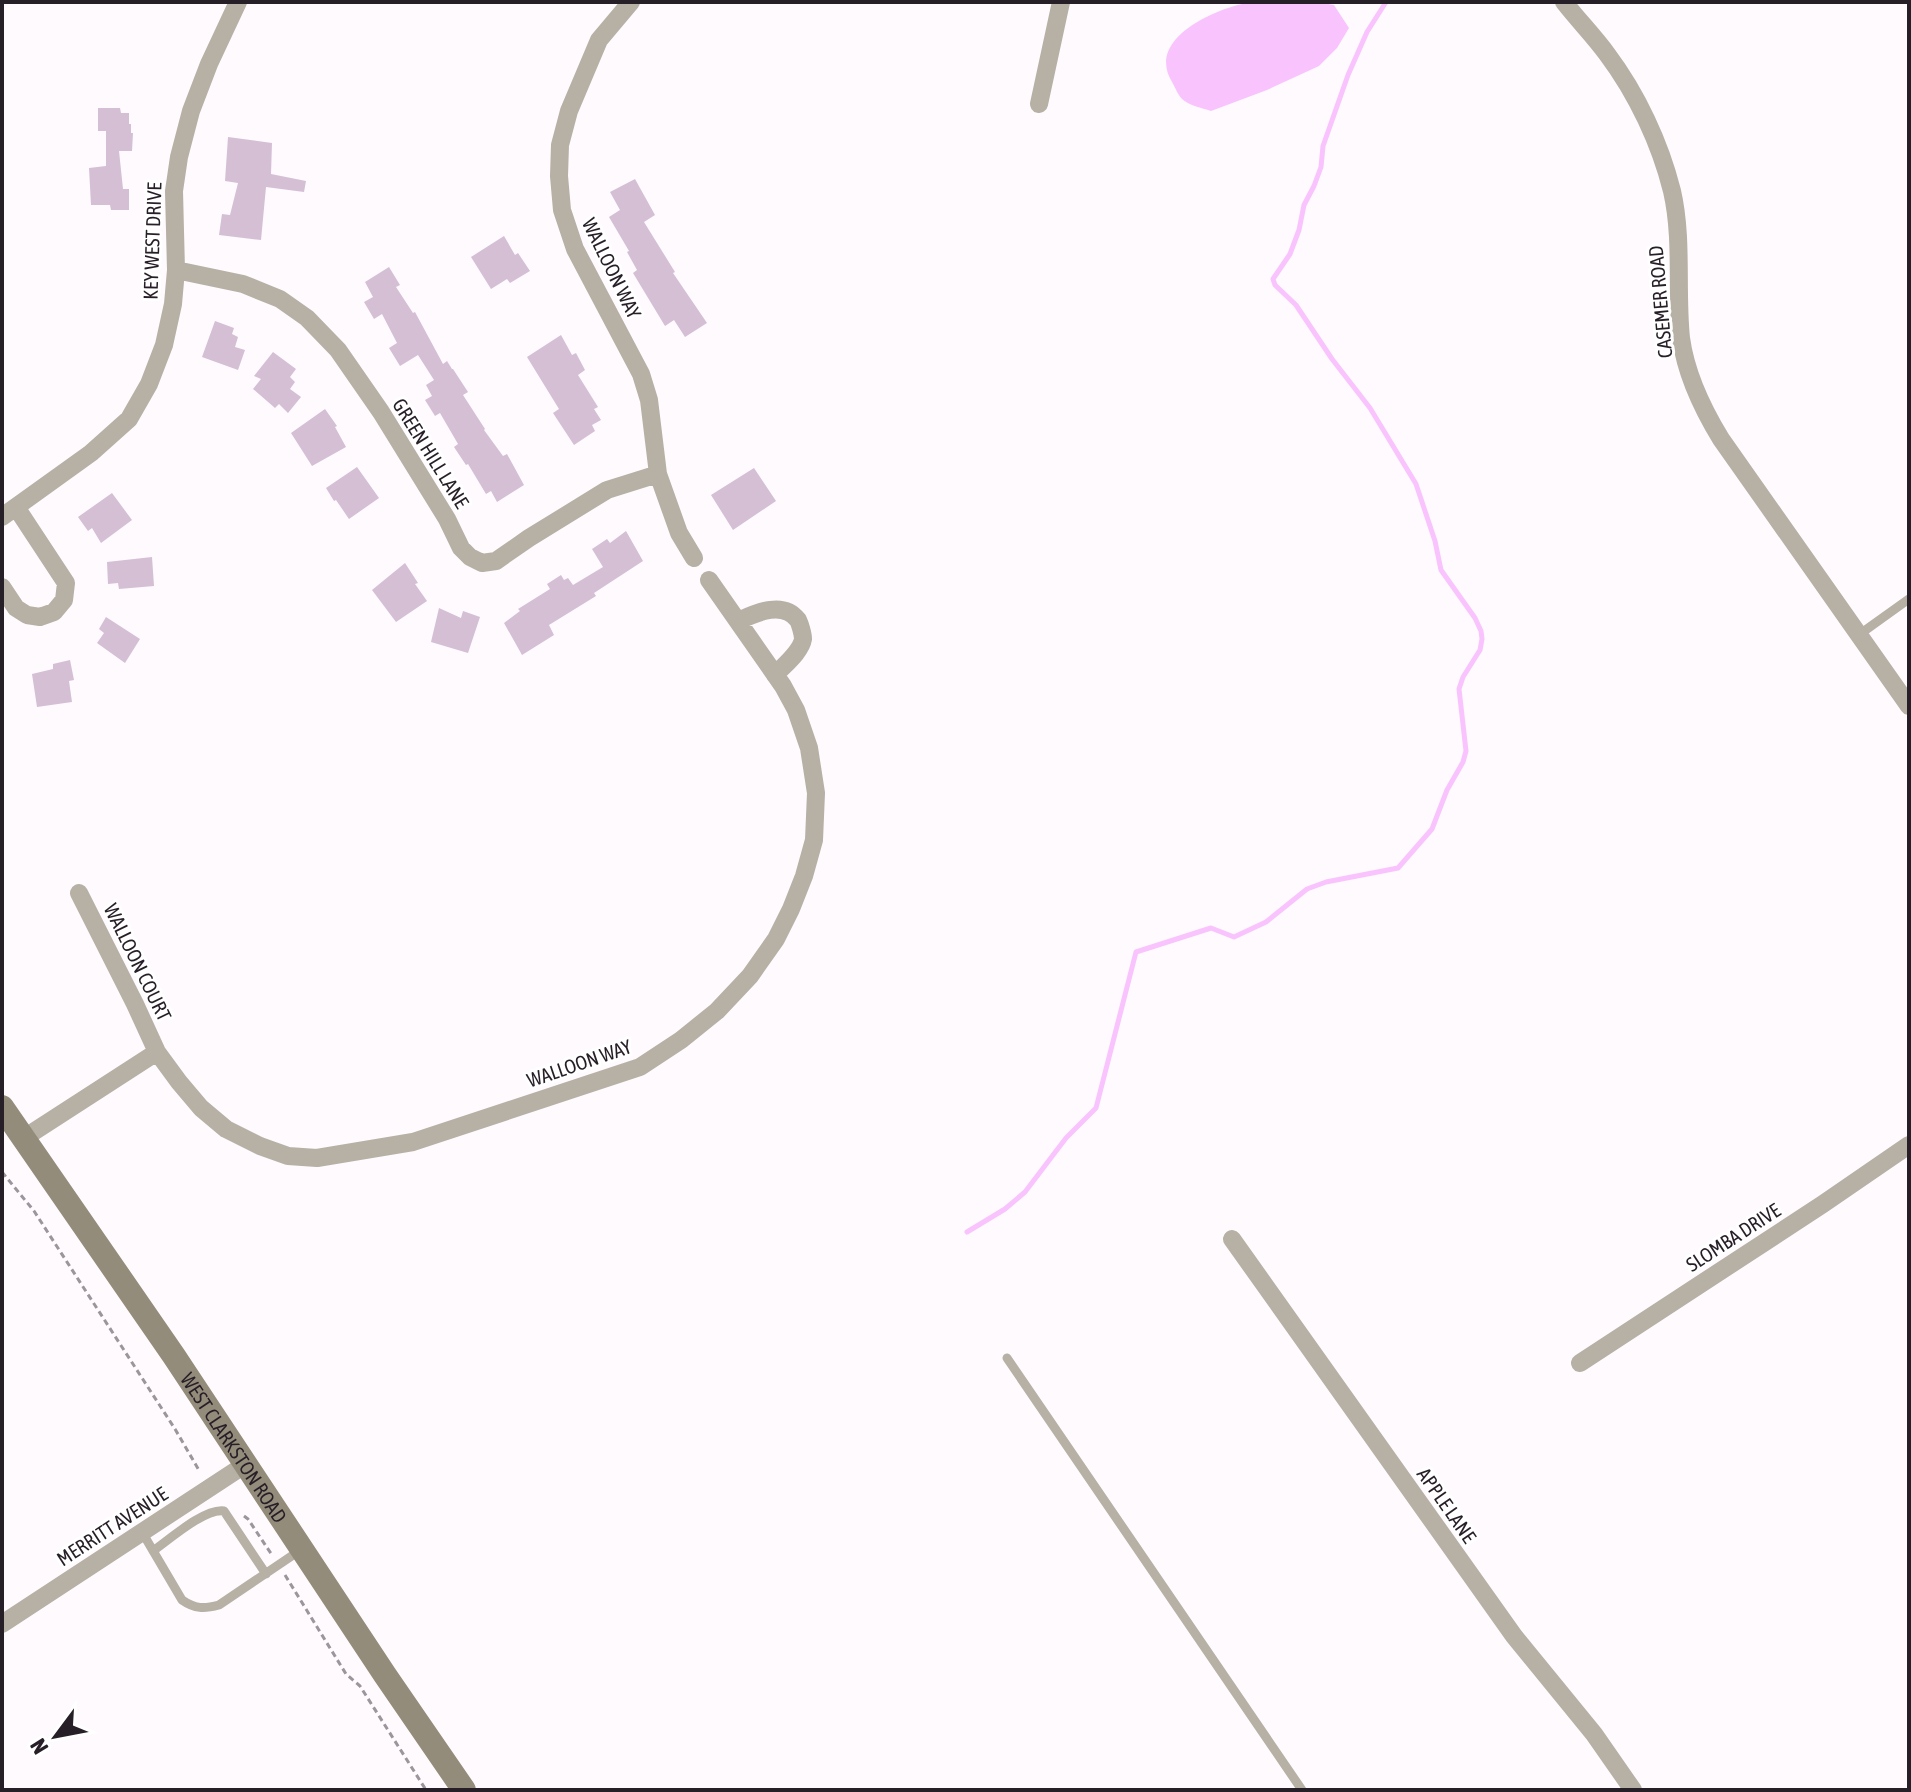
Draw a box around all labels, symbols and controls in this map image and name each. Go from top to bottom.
street label: KEY WEST DRIVE [138,181,166,300]
street label: WALLOON WAY [578,214,646,322]
street label: CASEMER ROAD [1644,245,1676,359]
street label: GREEN HILL LANE [388,394,474,512]
street label: WALLOON COURT [100,900,176,1025]
street label: WALLOON WAY [524,1034,634,1092]
street label: SLOMBA DRIVE [1682,1198,1785,1276]
street label: WEST CLARKSTON ROAD [176,1368,292,1527]
street label: APPLE LANE [1413,1463,1481,1547]
street label: MERRITT AVENUE [52,1481,172,1570]
north arrow [16,1696,96,1776]
text: N [25,1734,54,1759]

